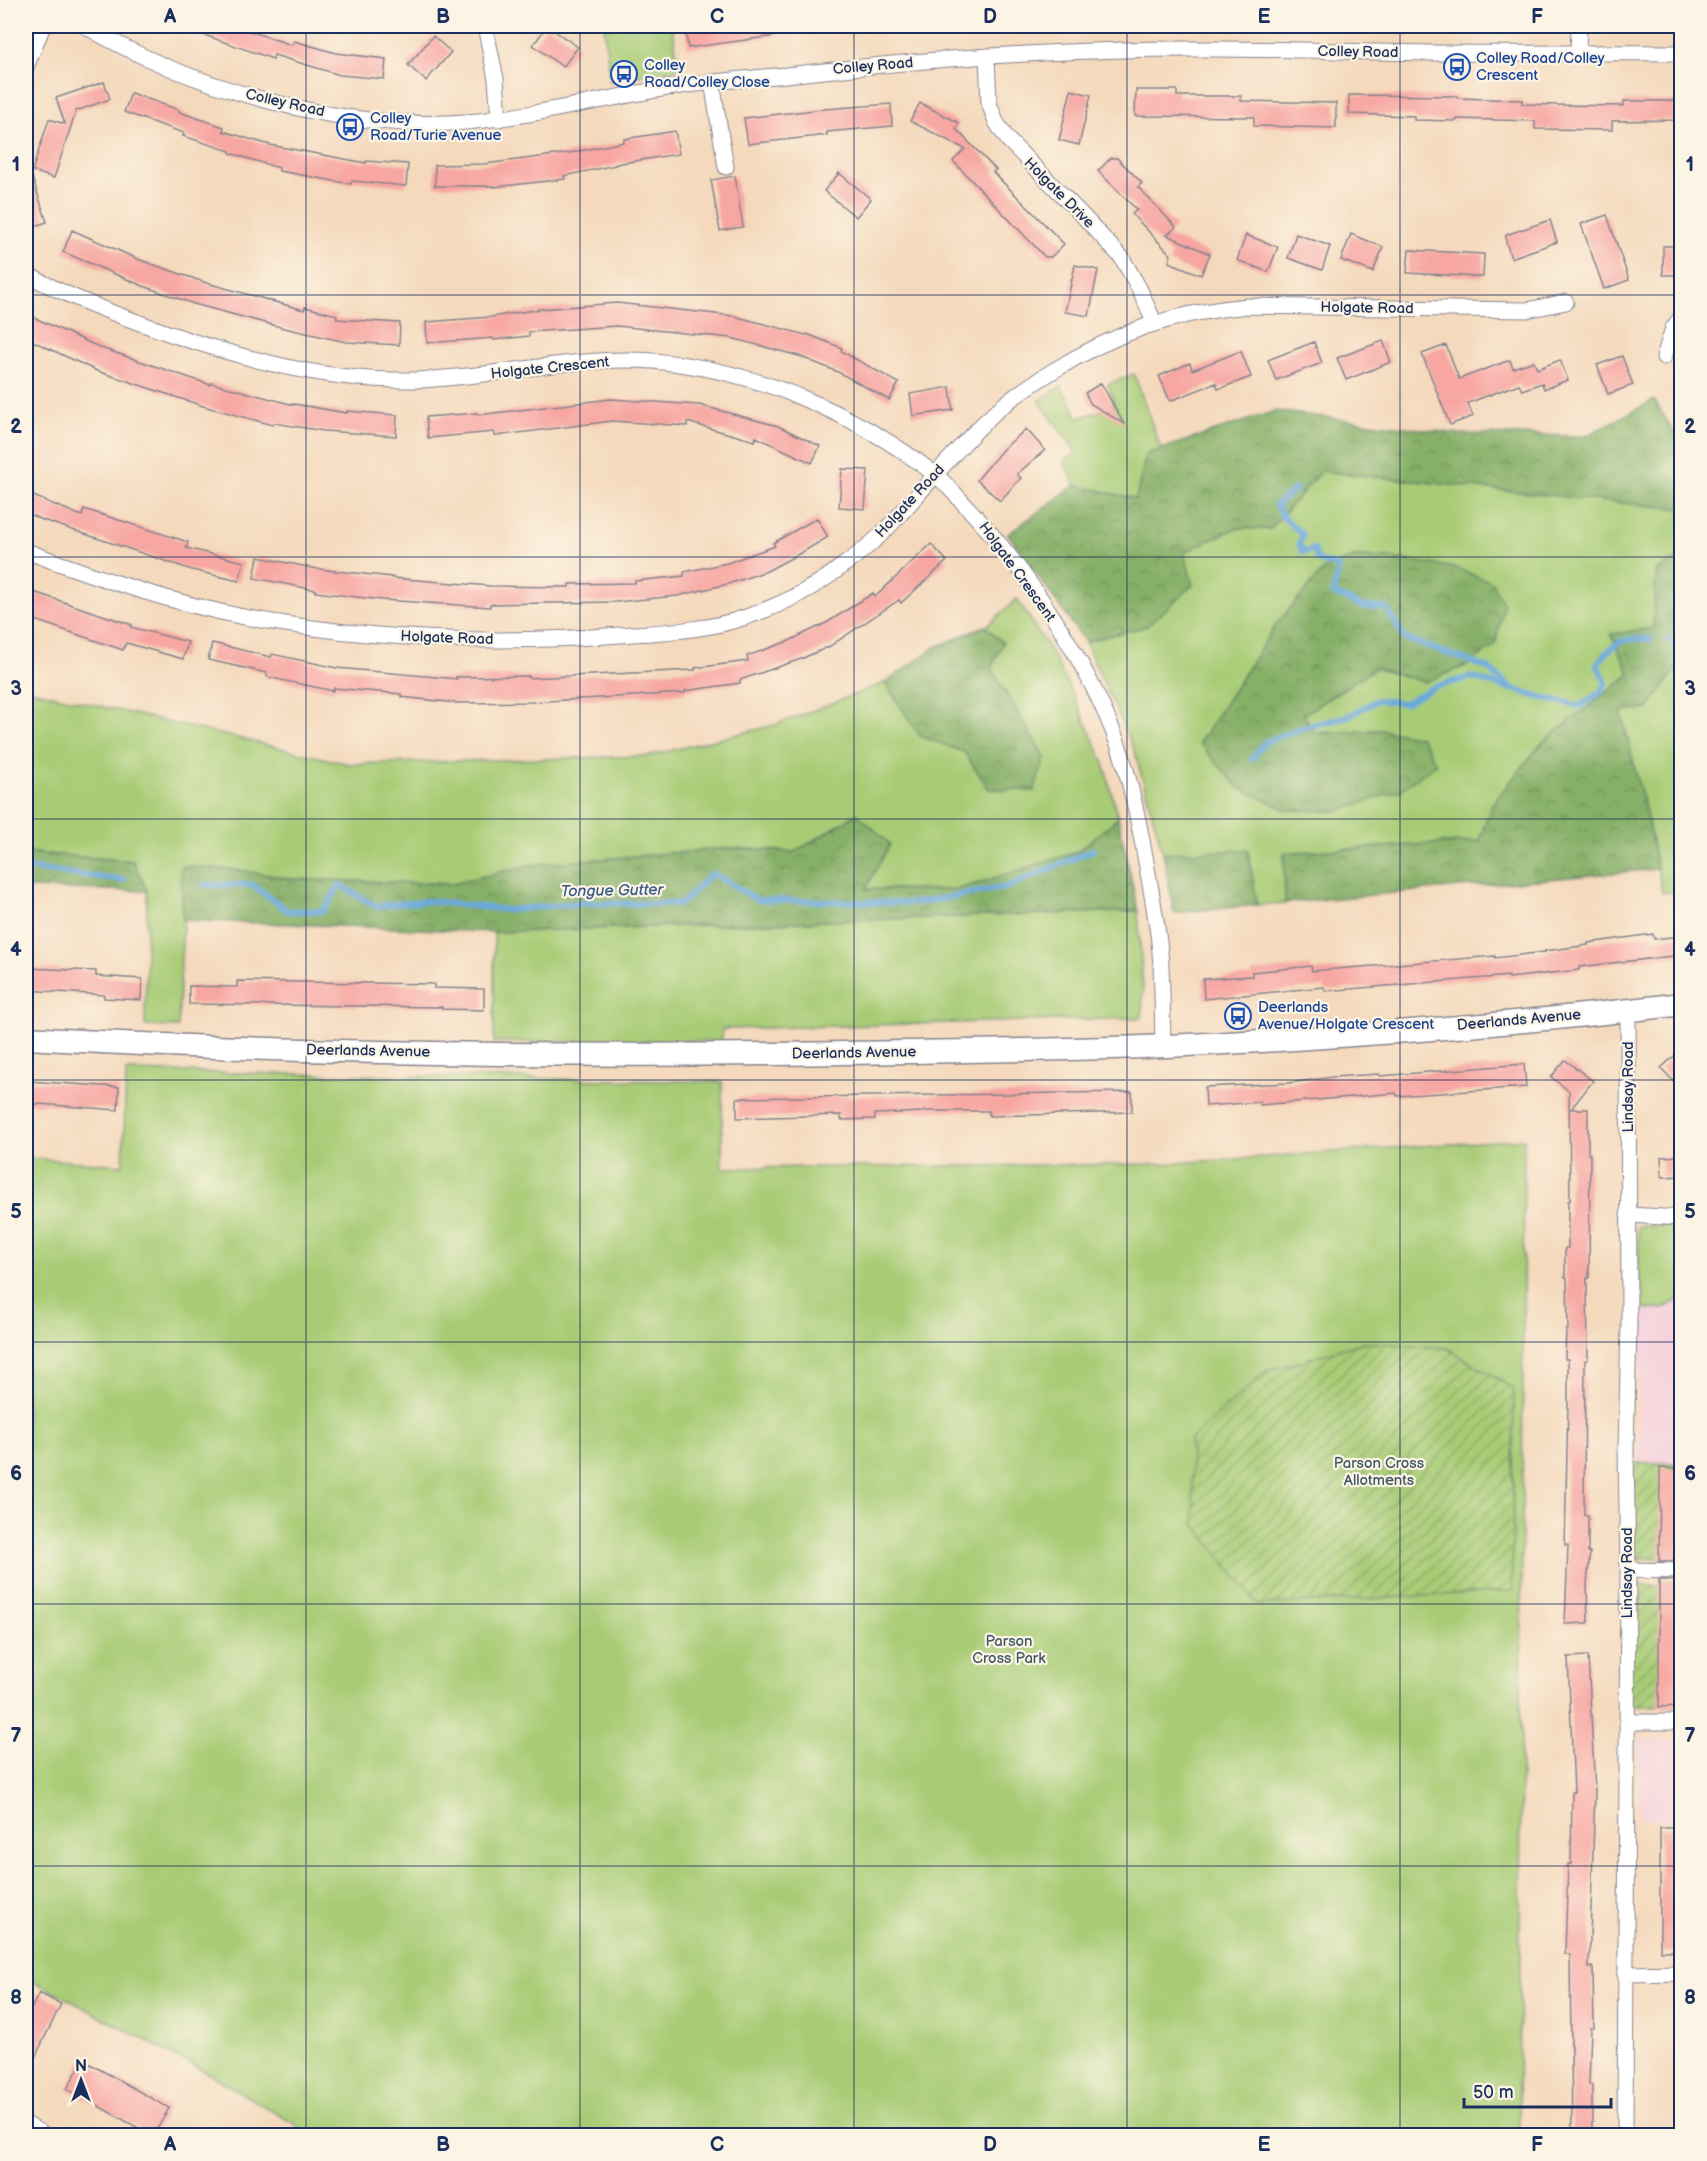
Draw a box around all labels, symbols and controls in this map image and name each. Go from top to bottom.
text: A [163,5,177,29]
text: B [436,5,450,29]
text: C [710,5,724,29]
text: D [983,5,997,29]
text: E [1258,5,1271,29]
text: F [1531,5,1543,29]
street label: Colley Road [1318,42,1398,62]
place label: Colley Road/Colley Crescent [1476,49,1605,85]
bus stop icon: Colley Road/Colley Crescent [1442,52,1472,82]
street label: Colley Road [832,53,914,79]
place label: Colley Road/Colley Close [644,56,770,92]
bus stop icon: Colley Road/Colley Close [609,59,639,89]
street label: Colley Road [244,85,326,121]
place label: Colley Road/Turie Avenue [370,109,502,145]
bus stop icon: Colley Road/Turie Avenue [335,112,365,142]
text: 1 [12,153,20,177]
text: 1 [1686,153,1694,177]
street label: Holgate Drive [1020,154,1098,232]
street label: Holgate Road [1320,298,1414,318]
street label: Holgate Crescent [490,352,611,384]
text: 2 [10,415,22,439]
text: 2 [1684,415,1696,439]
street label: Holgate Road [871,460,949,542]
street label: Holgate Crescent [974,518,1060,626]
street label: Holgate Road [400,627,494,649]
text: 3 [10,677,22,701]
text: 3 [1684,677,1696,701]
water label: Tongue Gutter [561,881,665,901]
text: 4 [10,938,22,962]
text: 4 [1684,938,1696,962]
place label: Deerlands Avenue/Holgate Crescent [1258,998,1435,1034]
bus stop icon: Deerlands Avenue/Holgate Crescent [1223,1001,1253,1031]
street label: Deerlands Avenue [1456,1005,1582,1035]
street label: Deerlands Avenue [306,1040,431,1062]
street label: Lindsay Road [1619,1041,1638,1133]
street label: Deerlands Avenue [792,1042,917,1064]
text: 5 [10,1200,22,1224]
text: 5 [1684,1200,1696,1224]
park label: Parson Cross Allotments [1334,1454,1425,1490]
text: 6 [10,1462,22,1486]
text: 6 [1684,1462,1696,1486]
street label: Lindsay Road [1618,1527,1637,1619]
park label: Parson Cross Park [972,1632,1046,1668]
text: 7 [10,1724,22,1748]
text: 7 [1684,1724,1696,1748]
text: 8 [10,1986,22,2010]
text: 8 [1684,1986,1696,2010]
north arrow [51,2050,111,2110]
text: N [75,2057,87,2076]
scale bar [1464,2071,1611,2109]
text: 50 m [1473,2082,1514,2103]
text: A [163,2133,177,2157]
text: B [436,2133,450,2157]
text: C [710,2133,724,2157]
text: D [983,2133,997,2157]
text: E [1258,2133,1271,2157]
text: F [1531,2133,1543,2157]

